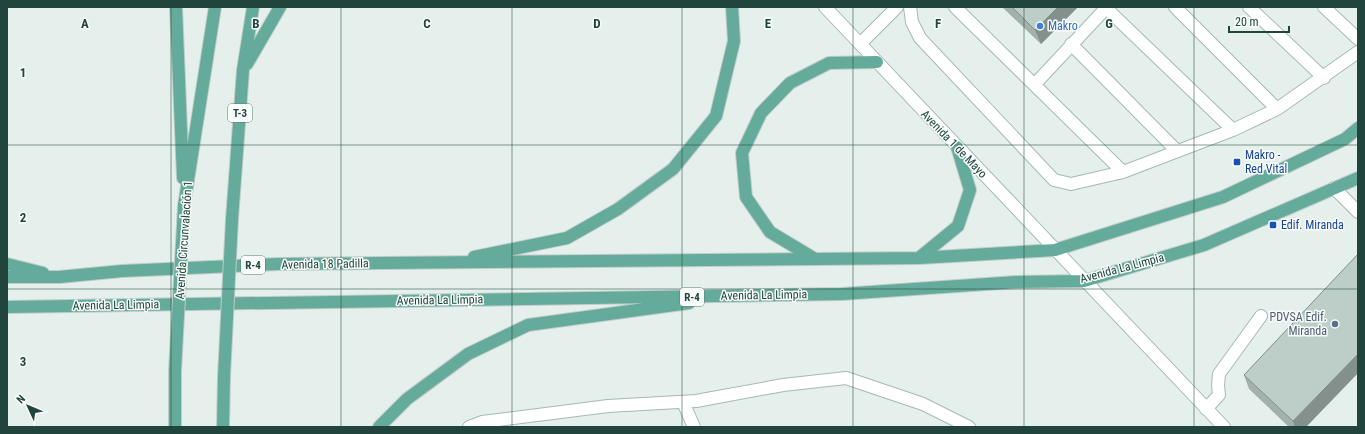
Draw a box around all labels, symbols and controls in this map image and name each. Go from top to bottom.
scale bar [1229,8,1289,34]
text: 20 m [1235,15,1259,29]
text: A [81,16,89,31]
text: B [252,16,260,31]
text: C [423,16,431,31]
text: D [593,16,601,31]
text: E [765,16,772,31]
text: F [935,16,941,31]
text: G [1105,16,1113,31]
place label: Makro [1048,19,1078,33]
marker: Makro [1035,21,1045,31]
text: 1 [20,65,26,80]
road number: T-3 [228,104,252,122]
street label: Avenida 1 de Mayo [918,107,990,181]
place label: Makro - Red Vital [1245,148,1287,176]
marker: Makro - Red Vital [1232,157,1242,167]
street label: Avenida Circunvalación 1 [173,180,195,300]
text: 2 [20,210,27,225]
place label: Edif. Miranda [1281,218,1344,232]
marker: Edif. Miranda [1268,220,1278,230]
street label: Avenida La Limpia [1078,250,1166,286]
road number: R-4 [241,256,265,274]
street label: Avenida 18 Padilla [281,256,369,272]
street label: Avenida La Limpia [721,287,808,303]
road number: R-4 [680,288,704,306]
street label: Avenida La Limpia [397,292,484,308]
street label: Avenida La Limpia [73,297,160,313]
place label: PDVSA Edif. Miranda [1269,310,1327,338]
marker: PDVSA Edif. Miranda [1330,319,1340,329]
text: 3 [20,354,26,369]
north arrow [8,386,48,426]
text: N [14,392,28,406]

